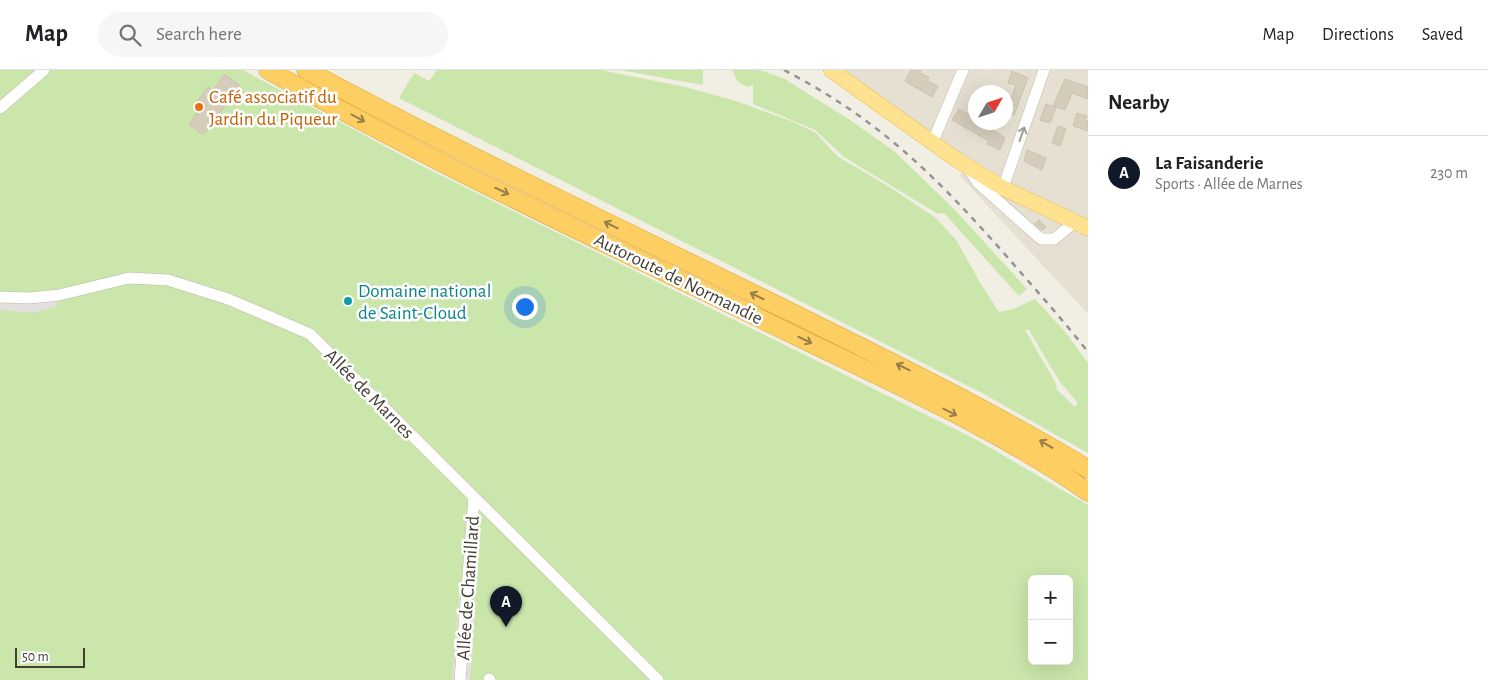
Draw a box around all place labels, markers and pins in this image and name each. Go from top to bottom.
place label: Café associatif du Jardin du Piqueur [209,88,338,129]
marker: Café associatif du Jardin du Piqueur [193,101,205,113]
place label: Domaine national de Saint-Cloud [358,282,491,323]
marker: Domaine national de Saint-Cloud [342,295,354,307]
pin: A [490,586,522,627]

